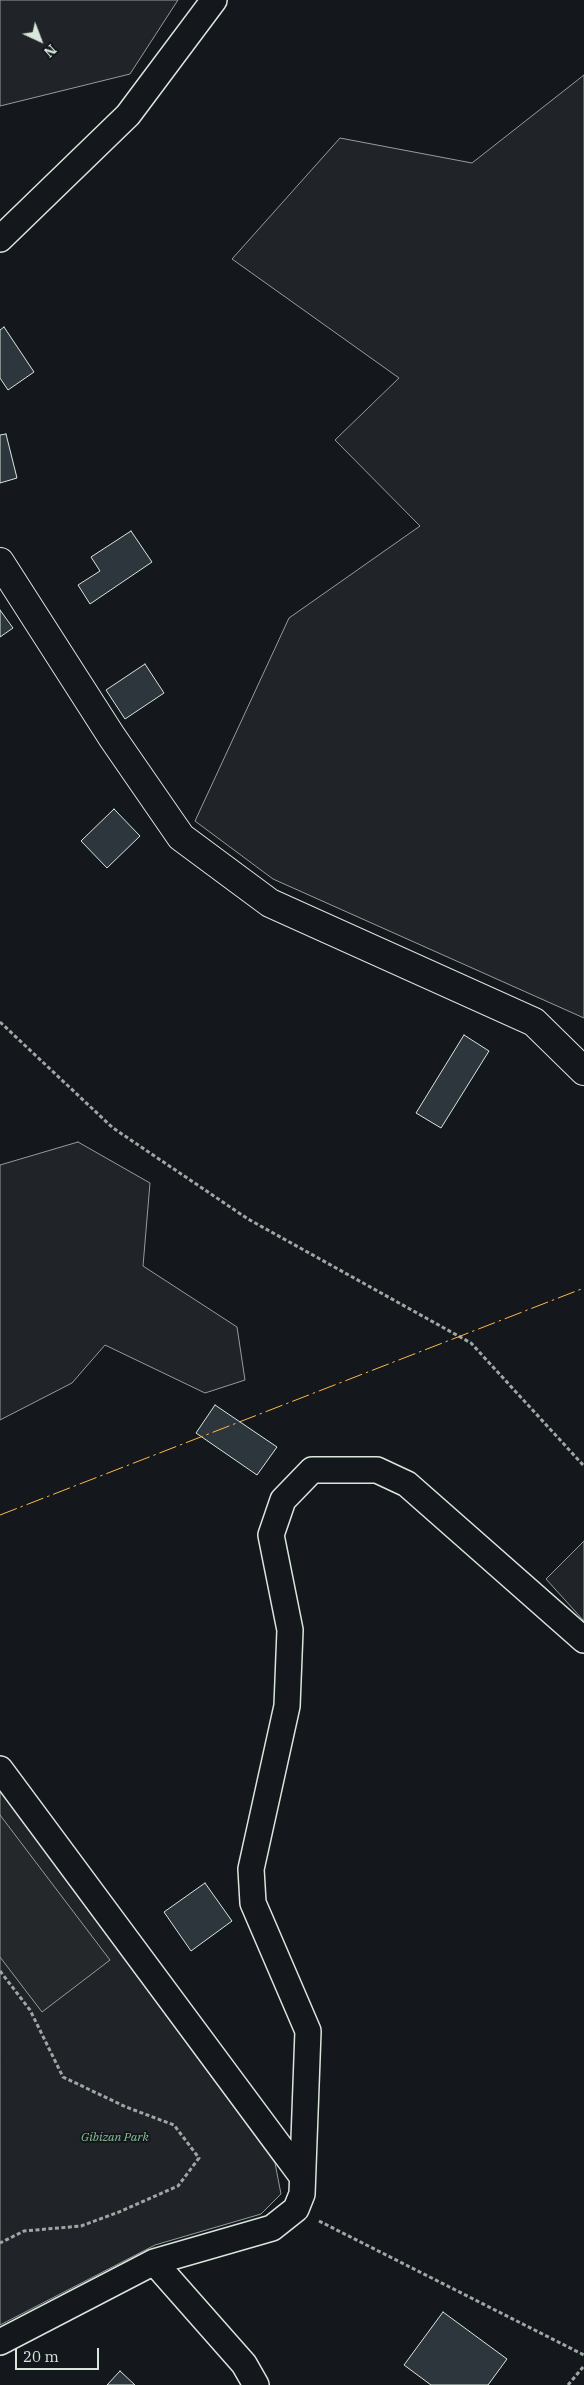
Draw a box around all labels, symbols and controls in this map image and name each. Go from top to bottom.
north arrow [15,15,65,65]
text: N [40,41,60,61]
park label: Gibizan Park [81,2131,149,2145]
scale bar [18,2338,101,2370]
text: 20 m [23,2347,59,2366]

